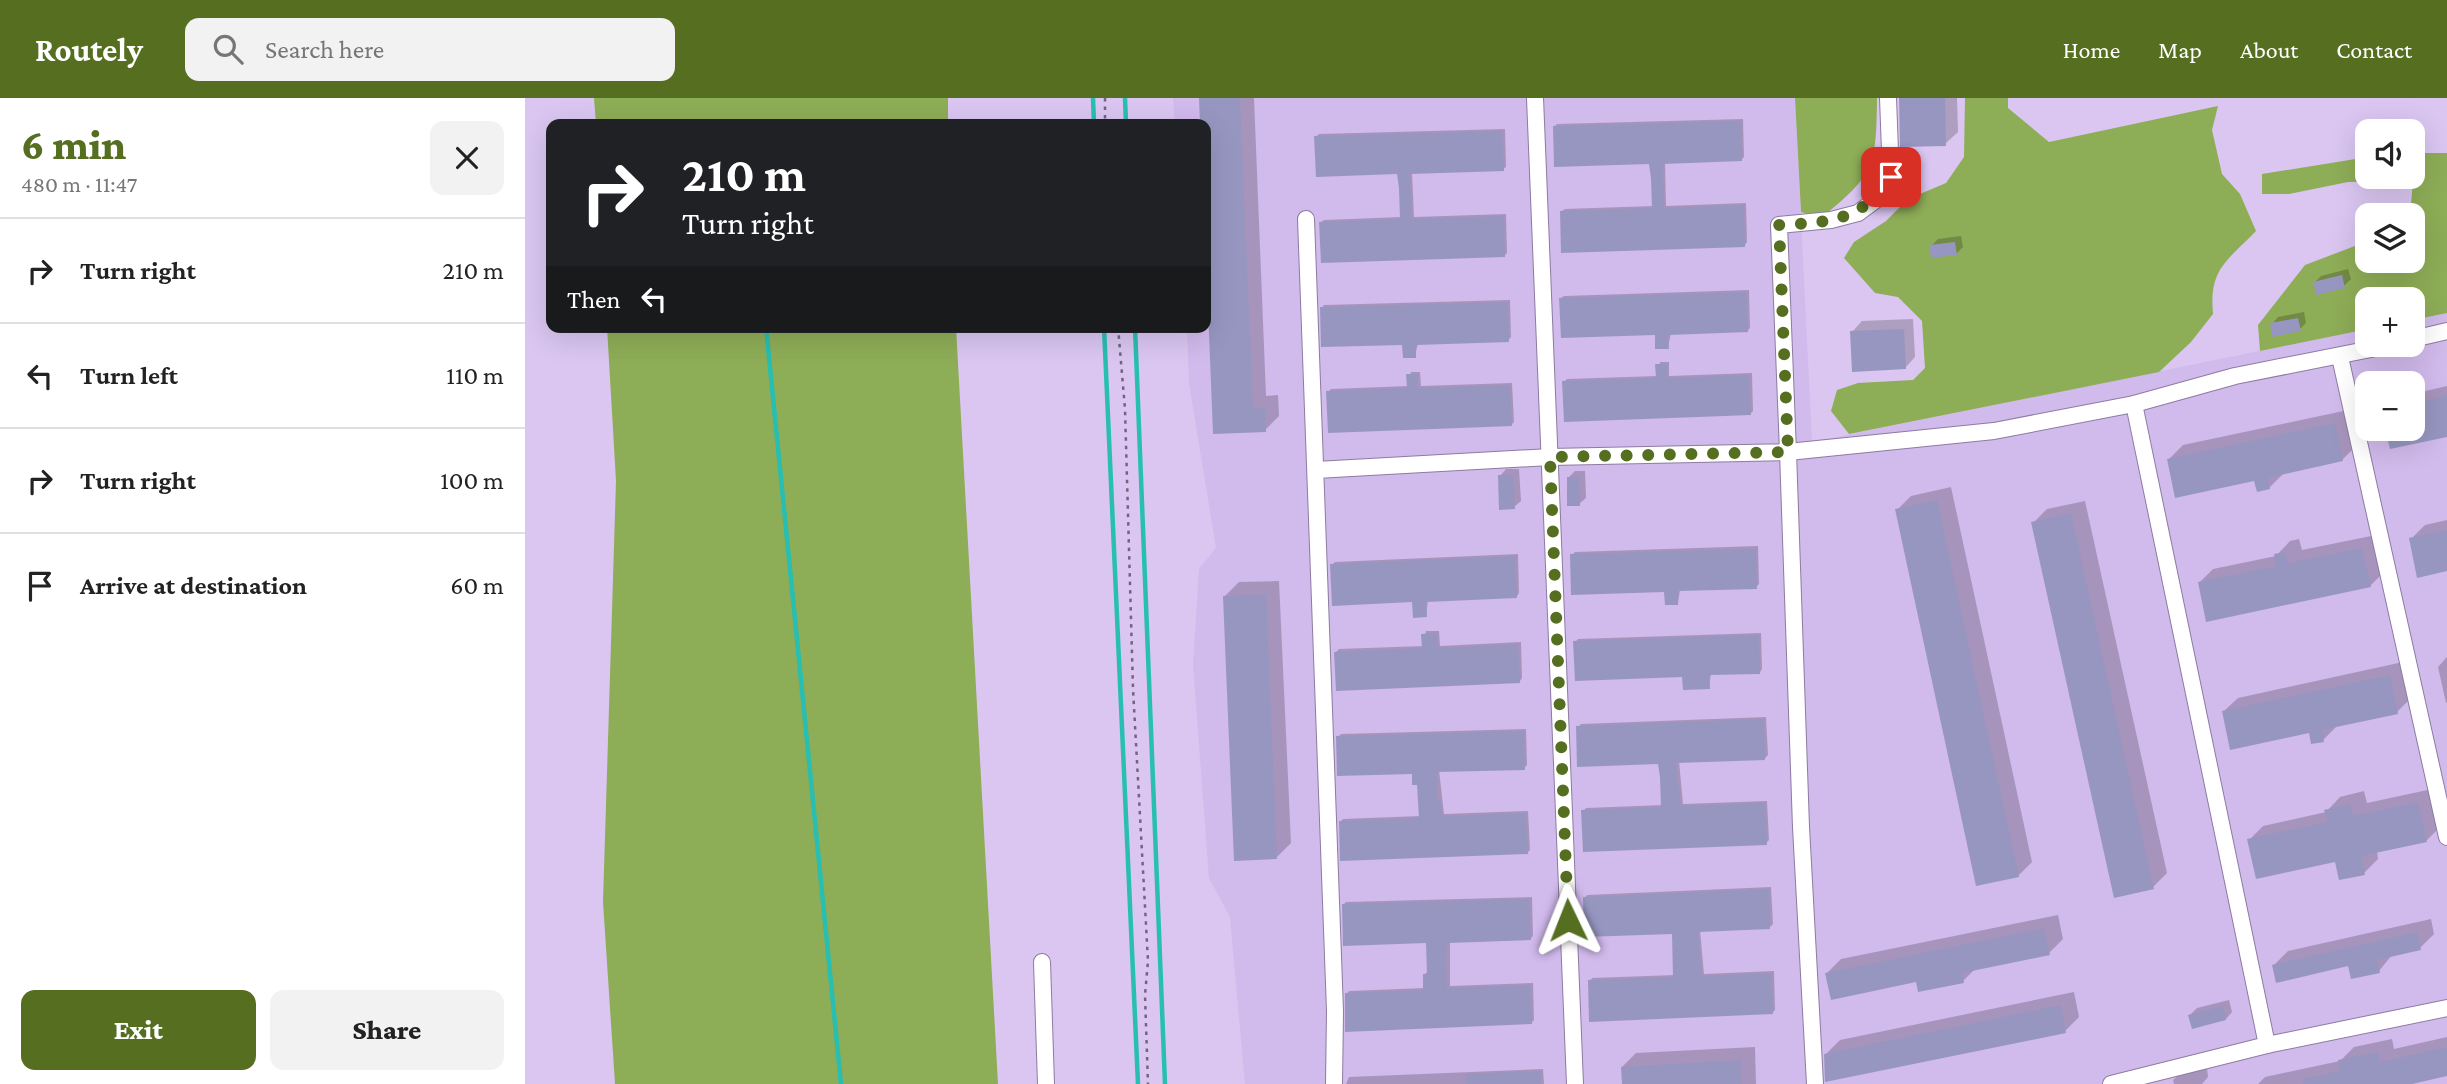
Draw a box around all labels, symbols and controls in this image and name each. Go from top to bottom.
search box [185,18,675,81]
icon: search [209,30,247,68]
text: Routely [35,31,143,68]
text: Search here [265,35,384,64]
text: Home [2063,36,2120,63]
text: Map [2158,36,2202,63]
text: About [2240,36,2298,63]
text: Contact [2336,36,2412,63]
map controls [2355,119,2425,441]
button: sound [2355,119,2425,189]
text: 6 min [21,121,126,168]
button: close [430,121,504,195]
icon: right [567,147,658,238]
text: 210 m [682,147,806,202]
pin [1861,147,1921,207]
icon: arrive [1872,158,1910,196]
text: 480 m · 11:47 [21,171,137,197]
button: layers [2355,203,2425,273]
text: Turn right [682,205,814,241]
icon: right [21,252,59,290]
text: Turn right [80,256,196,285]
text: 210 m [443,256,504,285]
icon: left [635,280,673,318]
text: Then [567,285,621,314]
button: + [2355,287,2425,357]
icon: left [21,357,59,395]
text: Turn left [80,361,178,390]
text: 110 m [446,361,504,390]
button: − [2355,371,2425,441]
icon: right [21,462,59,500]
text: Turn right [80,466,196,495]
text: 100 m [440,466,504,495]
icon: arrive [21,567,59,605]
text: Arrive at destination [80,571,307,600]
text: 60 m [450,571,504,600]
position arrow [1531,883,1605,957]
button: Exit [21,990,256,1070]
button: Share [270,990,504,1070]

